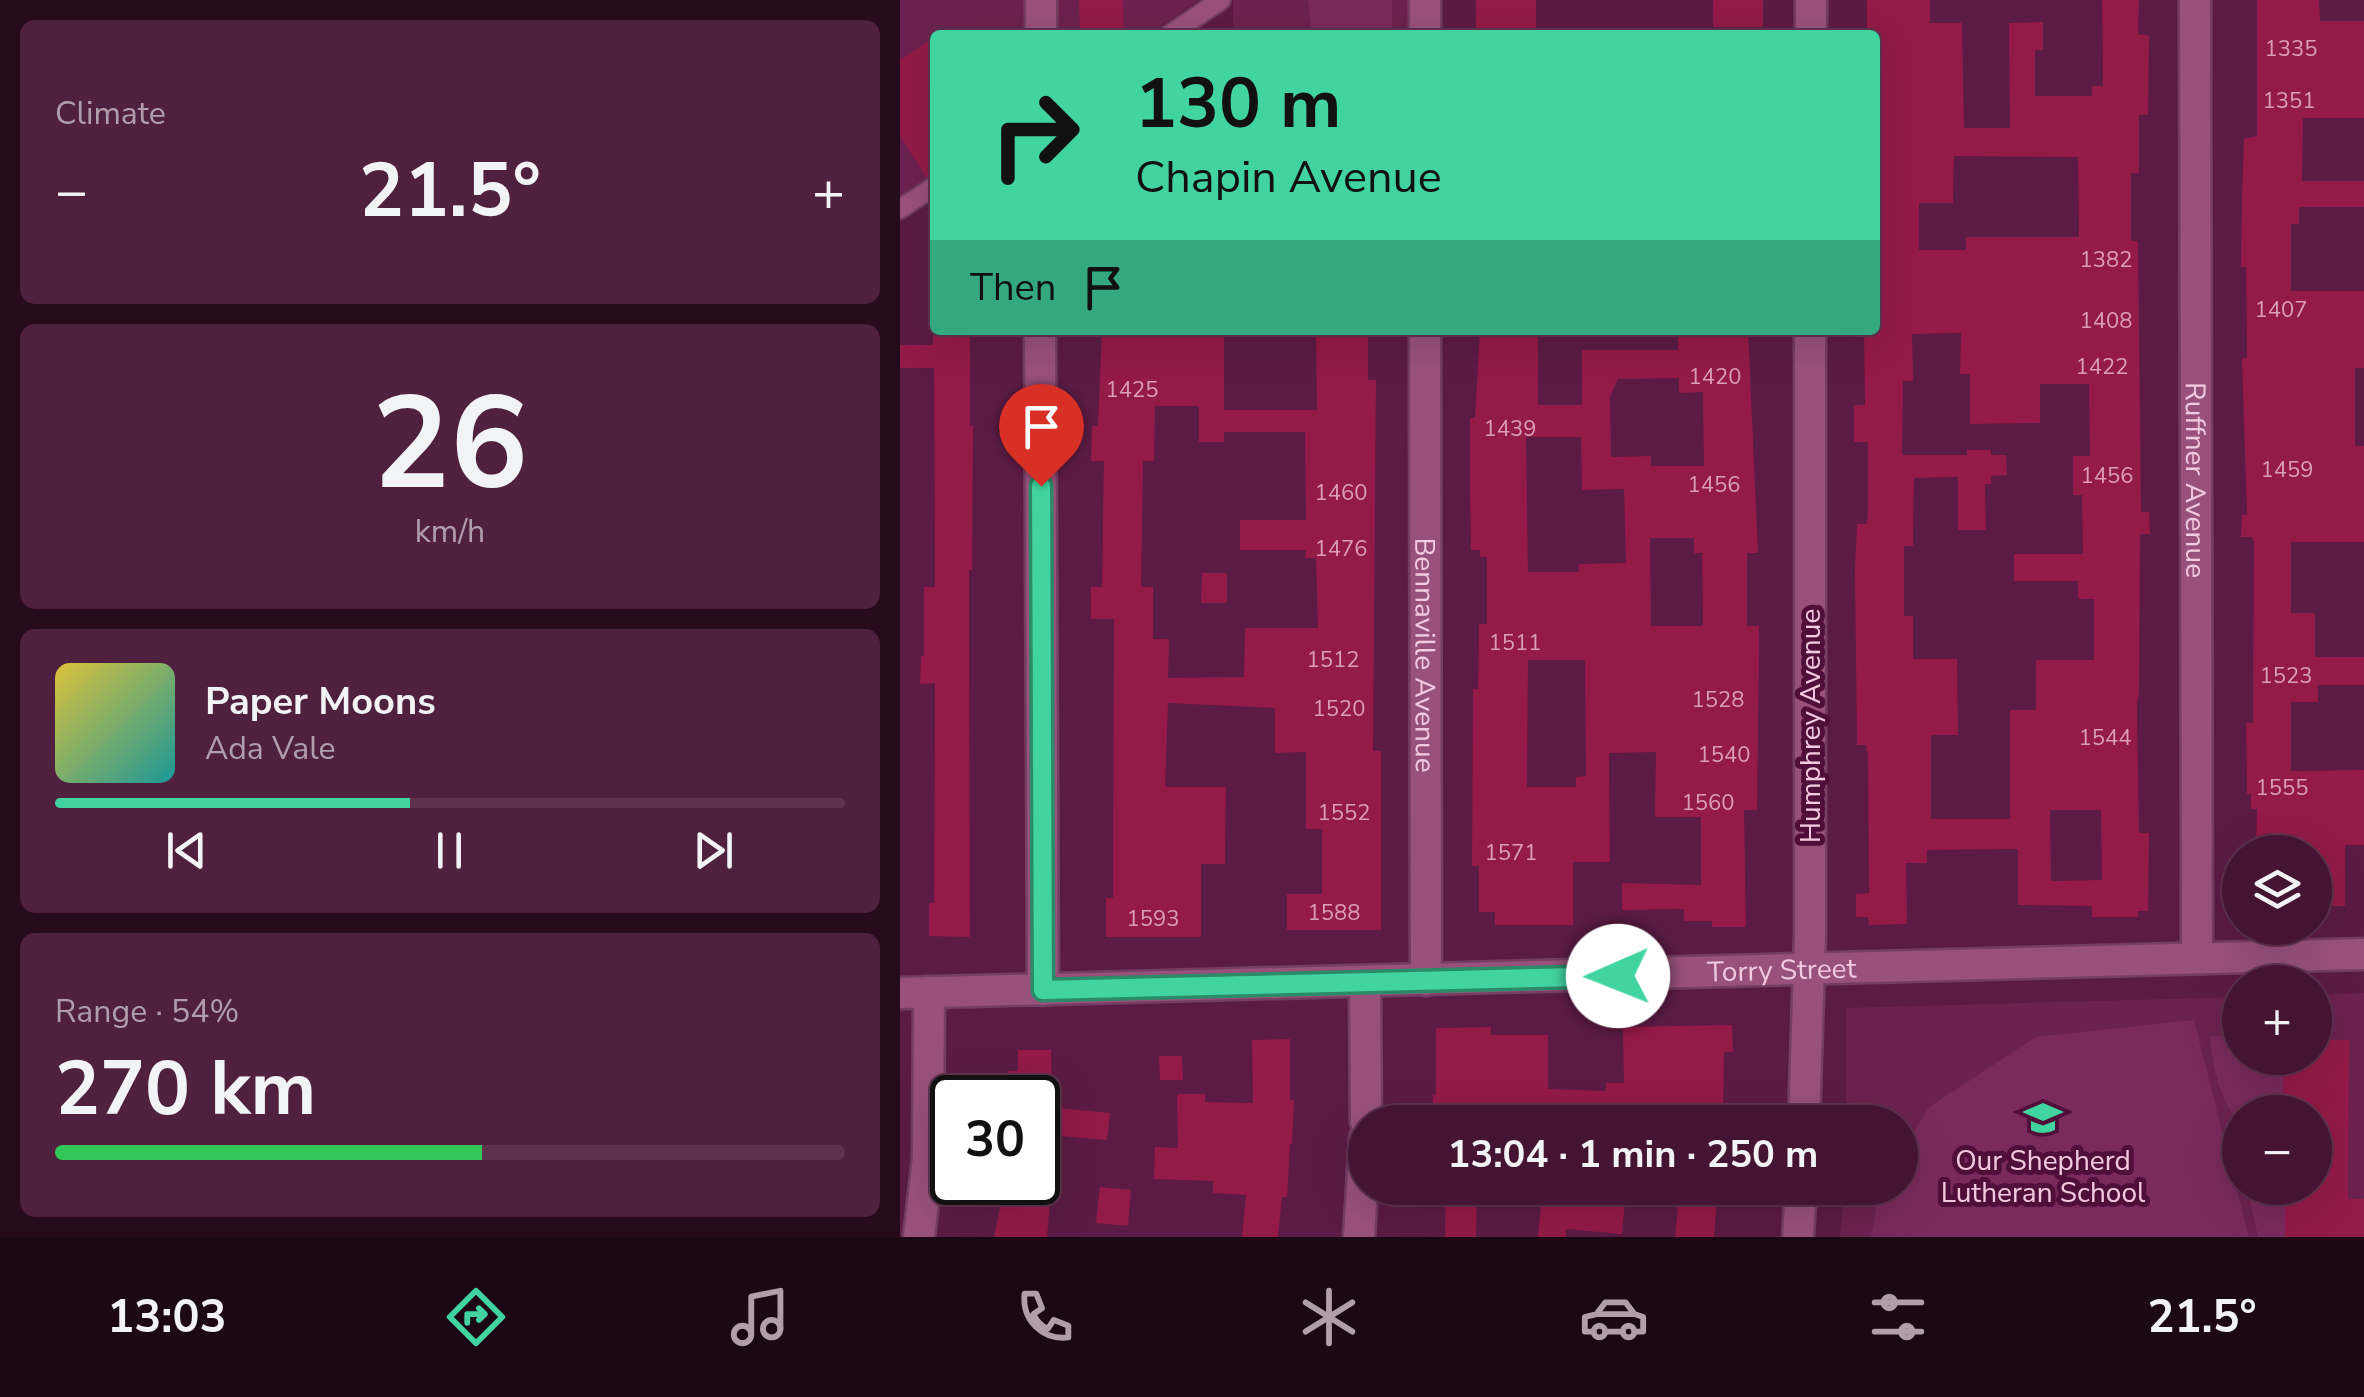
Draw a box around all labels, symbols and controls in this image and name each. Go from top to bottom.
house number: 1335 [2265,34,2317,64]
text: 130 m [1135,56,1341,152]
icon: right [970,70,1100,200]
house number: 1351 [2263,86,2315,116]
text: Climate [55,92,166,135]
text: 21.5° [359,140,541,242]
text: Chapin Avenue [1135,147,1442,208]
text: − [55,154,88,229]
text: + [812,154,845,229]
house number: 1382 [2080,245,2132,275]
icon: arrive [1076,260,1131,315]
text: Then [970,262,1056,313]
house number: 1407 [2255,295,2307,325]
house number: 1408 [2080,306,2132,336]
house number: 1422 [2076,352,2128,382]
text: 26 [372,356,528,533]
house number: 1420 [1689,362,1741,392]
house number: 1425 [1106,375,1158,405]
street label: Ruffner Avenue [2176,382,2214,578]
pin [999,384,1084,487]
icon: arrive [1014,399,1069,454]
house number: 1439 [1484,414,1536,444]
house number: 1459 [2261,455,2313,485]
house number: 1456 [2081,461,2133,491]
house number: 1456 [1688,470,1740,500]
house number: 1460 [1315,478,1367,508]
text: km/h [415,510,485,553]
house number: 1476 [1315,534,1367,564]
street label: Bennaville Avenue [1405,537,1444,773]
street label: Humphrey Avenue [1792,609,1830,843]
house number: 1511 [1489,628,1541,658]
house number: 1512 [1307,645,1359,675]
house number: 1523 [2260,661,2312,691]
text: Paper Moons [205,676,436,727]
house number: 1528 [1692,685,1744,715]
house number: 1520 [1313,694,1365,724]
house number: 1544 [2079,723,2131,753]
text: Ada Vale [205,727,336,770]
house number: 1540 [1698,740,1750,770]
house number: 1555 [2256,773,2308,803]
house number: 1560 [1682,788,1734,818]
house number: 1552 [1318,798,1370,828]
icon: previous [159,823,214,878]
icon: pause [422,823,477,878]
icon: next [686,823,741,878]
map controls [2222,835,2332,1205]
button: layers [2222,835,2332,945]
house number: 1571 [1485,838,1537,868]
house number: 1588 [1308,898,1360,928]
house number: 1593 [1127,904,1179,934]
position arrow [1566,924,1670,1028]
street label: Torry Street [1707,950,1857,991]
button: + [2222,965,2332,1075]
text: Range · 54% [55,990,239,1033]
text: 270 km [55,1038,316,1140]
speed limit sign: 30 [930,1075,1060,1205]
button: − [2222,1095,2332,1205]
school or university icon: Our Shepherd Lutheran School [2022,1097,2064,1139]
text: 13:04 · 1 min · 250 m [1448,1129,1818,1180]
place label: Our Shepherd Lutheran School [1941,1142,2146,1212]
icon: directions [441,1282,511,1352]
icon: music [725,1282,795,1352]
icon: phone [1010,1282,1080,1352]
icon: climate [1294,1282,1364,1352]
icon: car [1579,1282,1649,1352]
icon: filters [1863,1282,1933,1352]
text: 13:03 [107,1287,226,1348]
text: 21.5° [2147,1287,2257,1348]

